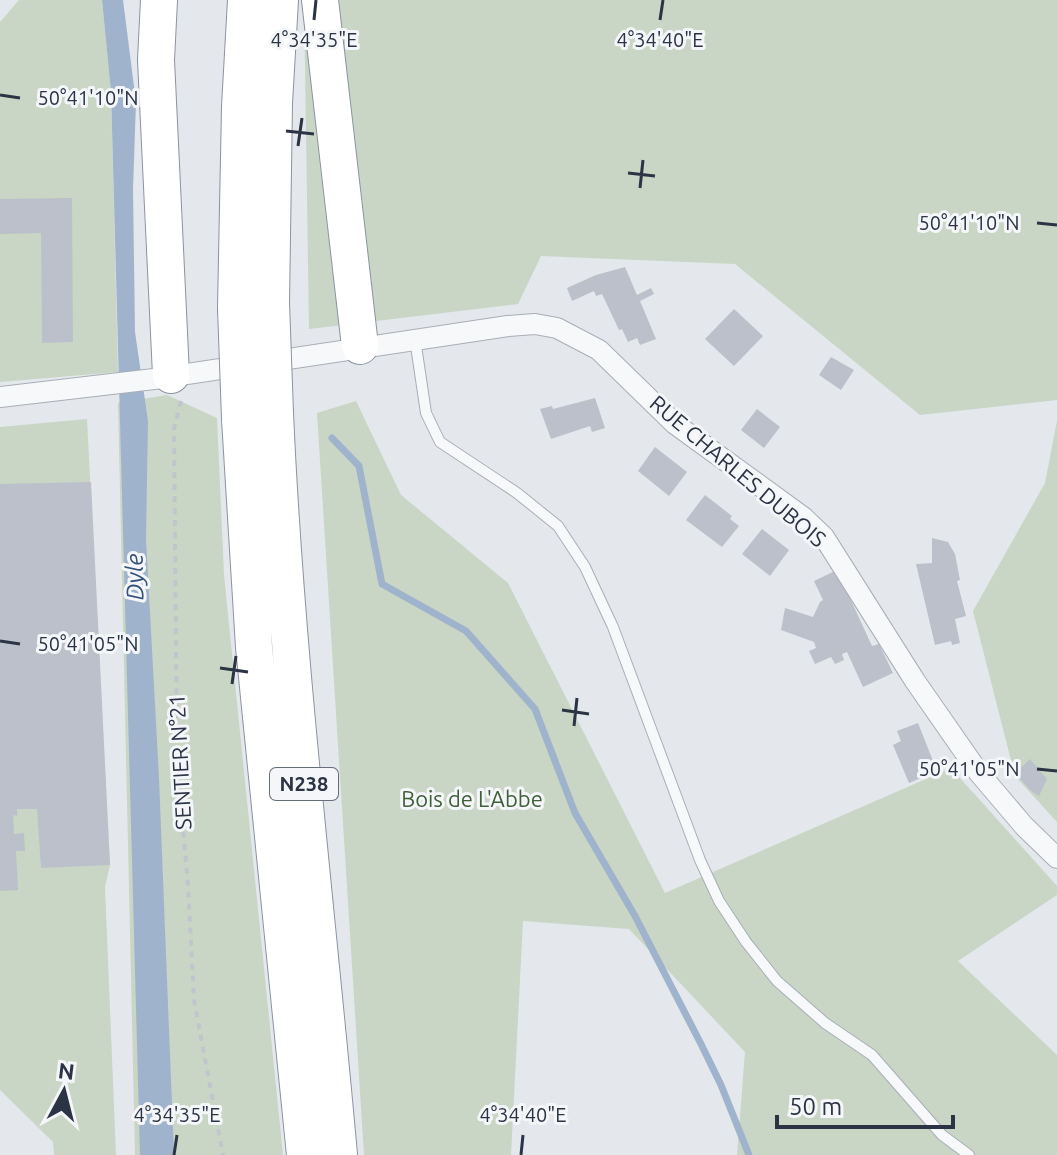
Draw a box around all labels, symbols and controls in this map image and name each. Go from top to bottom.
text: 4°34'35"E [271,28,357,51]
text: 4°34'40"E [617,28,703,51]
text: 50°41'10"N [37,86,139,109]
text: 50°41'10"N [918,211,1020,234]
street label: RUE CHARLES DUBOIS [645,390,831,551]
water label: Dyle [121,553,148,601]
text: 50°41'05"N [37,632,139,655]
street label: SENTIER N°21 [163,693,196,831]
text: 50°41'05"N [918,757,1020,780]
road number: N238 [270,768,338,800]
park label: Bois de L'Abbe [401,786,543,811]
north arrow [24,1051,104,1131]
text: N [57,1057,76,1084]
scale bar [777,1079,953,1129]
text: 50 m [789,1093,842,1120]
text: 4°34'35"E [134,1103,220,1126]
text: 4°34'40"E [480,1103,566,1126]

